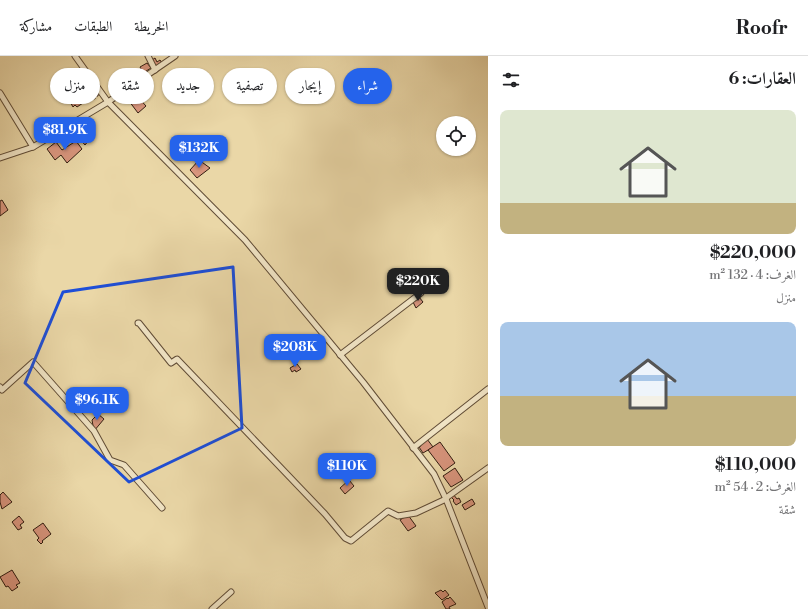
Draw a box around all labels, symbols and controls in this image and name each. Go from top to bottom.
text: Roofr [736,16,788,40]
text: مشاركة [20,18,52,36]
text: الطبقات [74,18,112,36]
text: الخريطة [134,18,168,36]
chip: منزل [50,68,100,104]
chip: شقة [108,68,154,104]
chip: جديد [162,68,214,104]
chip: تصفية [222,68,277,104]
chip: إيجار [285,68,335,104]
chip: شراء [343,68,392,104]
text: العقارات: 6 [728,68,796,90]
icon: filters [500,69,522,91]
map controls [436,116,476,156]
button: locate [436,116,476,156]
pin: $81.9K [32,117,98,151]
text: $81.9K [43,122,87,138]
pin: $132K [171,135,227,169]
icon: home [612,136,684,208]
text: $132K [179,140,219,156]
text: $220,000 [710,242,796,264]
text: الغرف: 4 · 132 m² [709,267,796,283]
pin: $220K [390,268,446,302]
text: $220K [396,273,440,289]
text: منزل [776,290,796,306]
pin: $208K [267,334,323,368]
text: $208K [273,339,317,355]
icon: home [612,348,684,420]
pin: $96.1K [64,387,130,421]
text: $96.1K [75,392,119,408]
pin: $110K [319,453,375,487]
text: $110,000 [715,454,796,476]
text: $110K [327,458,367,474]
text: الغرف: 2 · 54 m² [715,479,796,495]
text: شقة [779,502,796,518]

